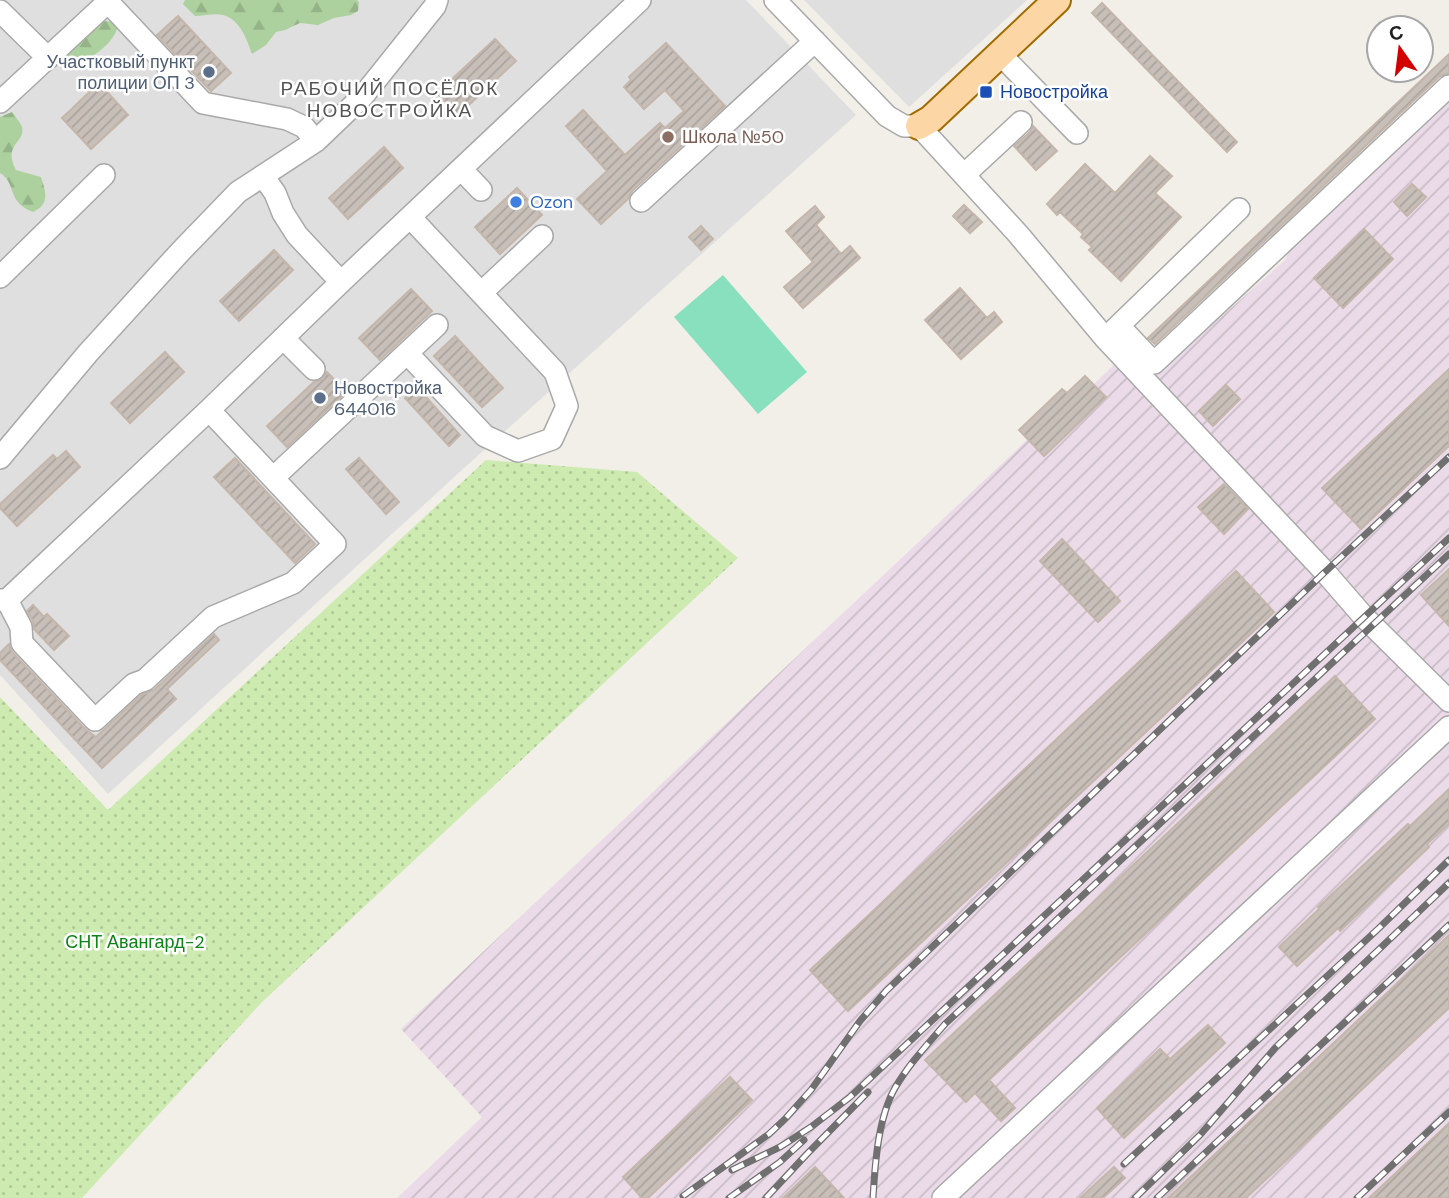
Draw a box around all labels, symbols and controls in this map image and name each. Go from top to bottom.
north arrow [1365,14,1435,84]
text: С [1386,19,1406,47]
place label: Участковый пункт полиции ОП 3 [46,50,195,95]
marker: Участковый пункт полиции ОП 3 [201,64,217,80]
district label: РАБОЧИЙ ПОСЁЛОК НОВОСТРОЙКА [281,76,499,123]
place label: Новостройка [1000,80,1109,104]
marker: Новостройка [978,84,994,100]
place label: Школа №50 [682,125,784,149]
marker: Школа №50 [660,129,676,145]
place label: Ozon [530,190,573,214]
marker: Ozon [508,194,524,210]
place label: Новостройка 644016 [334,376,443,421]
marker: Новостройка 644016 [312,390,328,406]
park label: СНТ Авангард-2 [65,930,205,954]

